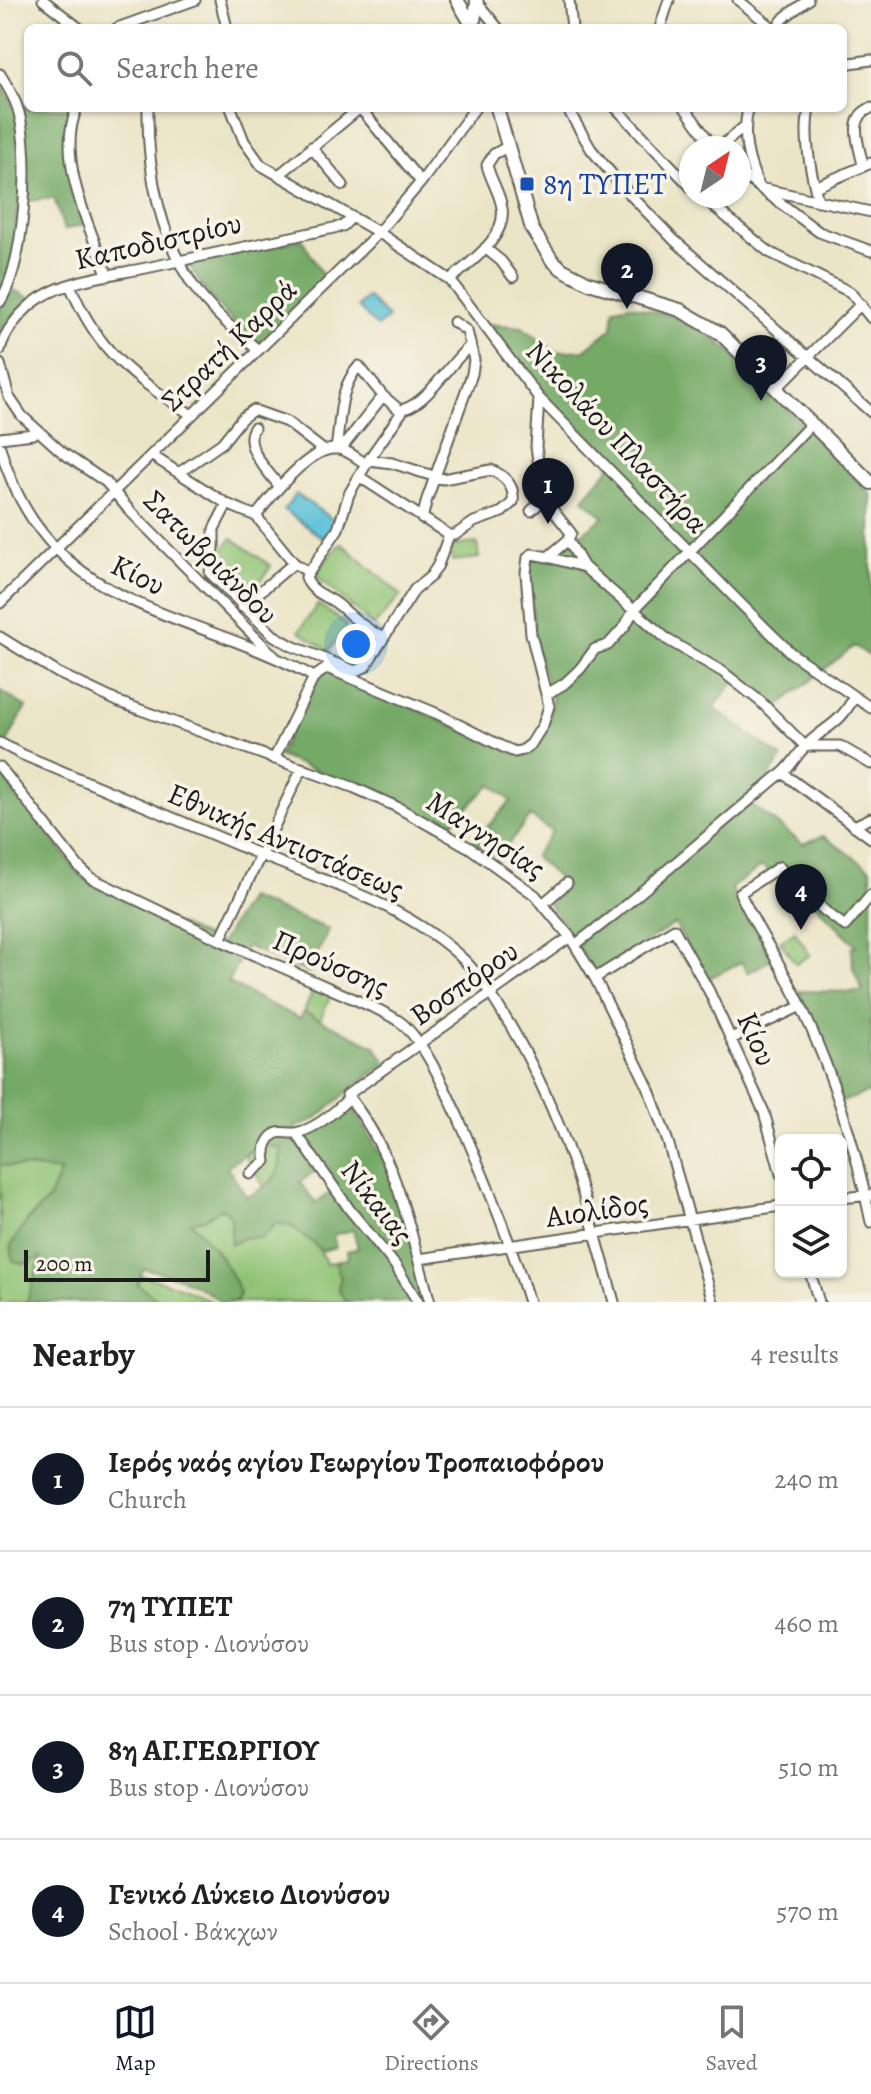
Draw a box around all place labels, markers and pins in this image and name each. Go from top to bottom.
place label: 8η ΤΥΠΕΤ [543,164,667,204]
marker: 8η ΤΥΠΕΤ [518,175,536,193]
pin: 2 [601,243,653,309]
pin: 3 [735,335,787,401]
pin: 1 [522,458,574,524]
pin: 4 [775,864,827,930]

